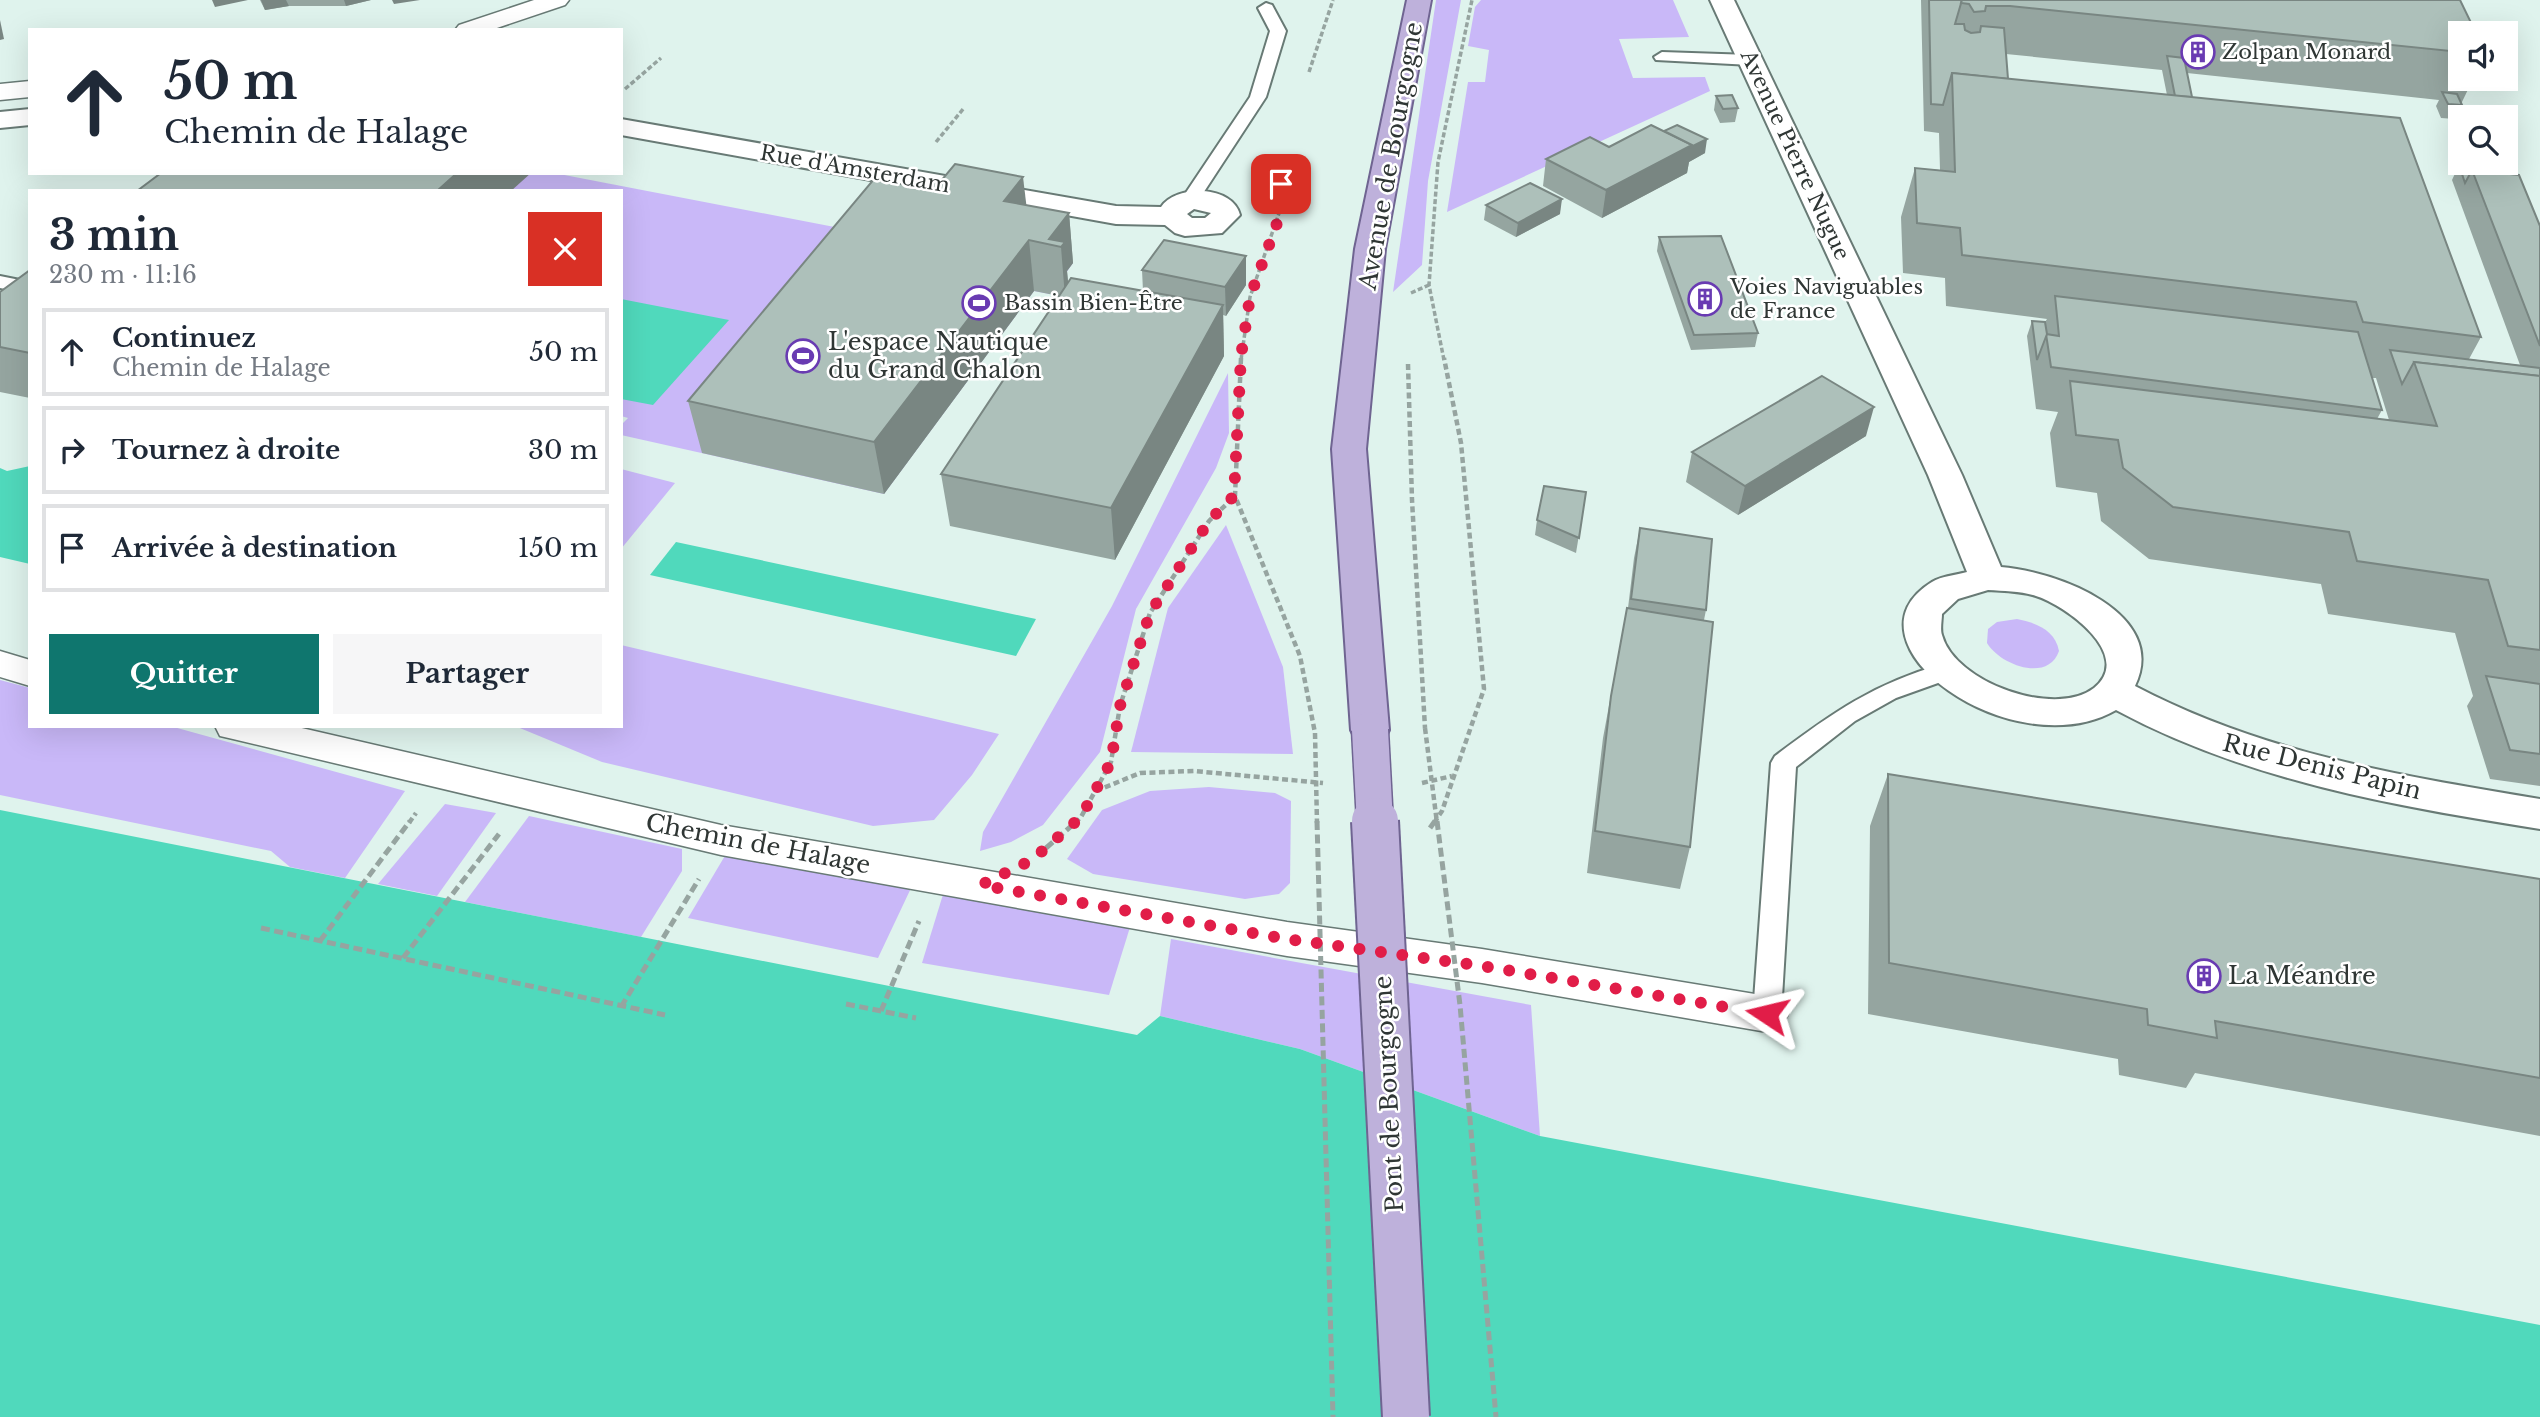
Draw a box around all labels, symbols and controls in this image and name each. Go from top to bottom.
street label: Avenue de Bourgogne [1352,20,1428,293]
map controls [2448,21,2518,175]
button: sound [2448,21,2518,91]
building icon: Zolpan Monard [2179,33,2217,71]
place label: Zolpan Monard [2222,39,2391,65]
street label: Avenue Pierre Nugue [1734,45,1855,264]
text: 50 m [164,51,297,112]
icon: ahead [49,56,140,147]
button: search [2448,105,2518,175]
text: Chemin de Halage [164,112,468,152]
street label: Rue d'Amsterdam [758,140,952,199]
pin [1251,154,1311,214]
icon: arrive [1262,165,1300,203]
text: 3 min [49,209,179,261]
button: close [528,212,602,286]
text: 230 m · 11:16 [49,261,197,289]
place label: Voies Naviguables de France [1729,274,1923,324]
building icon: Voies Naviguables de France [1686,280,1724,318]
sports icon: Bassin Bien-Être [960,284,998,322]
place label: Bassin Bien-Être [1004,290,1183,316]
text: Continuez [112,322,256,354]
place label: L'espace Nautique du Grand Chalon [828,327,1049,384]
icon: ahead [53,333,91,371]
text: 50 m [529,336,598,368]
sports icon: L'espace Nautique du Grand Chalon [784,337,822,375]
text: Chemin de Halage [112,354,331,382]
icon: right [53,431,91,469]
text: Tournez à droite [112,434,340,466]
text: 30 m [528,434,598,466]
icon: arrive [53,529,91,567]
text: Arrivée à destination [112,532,397,564]
text: 150 m [518,532,598,564]
button: Quitter [49,634,319,714]
button: Partager [333,634,602,714]
street label: Rue Denis Papin [2220,728,2424,805]
street label: Chemin de Halage [643,807,873,880]
building icon: La Méandre [2185,957,2223,995]
place label: La Méandre [2228,961,2376,990]
street label: Pont de Bourgogne [1368,975,1409,1213]
position arrow [1730,977,1804,1051]

